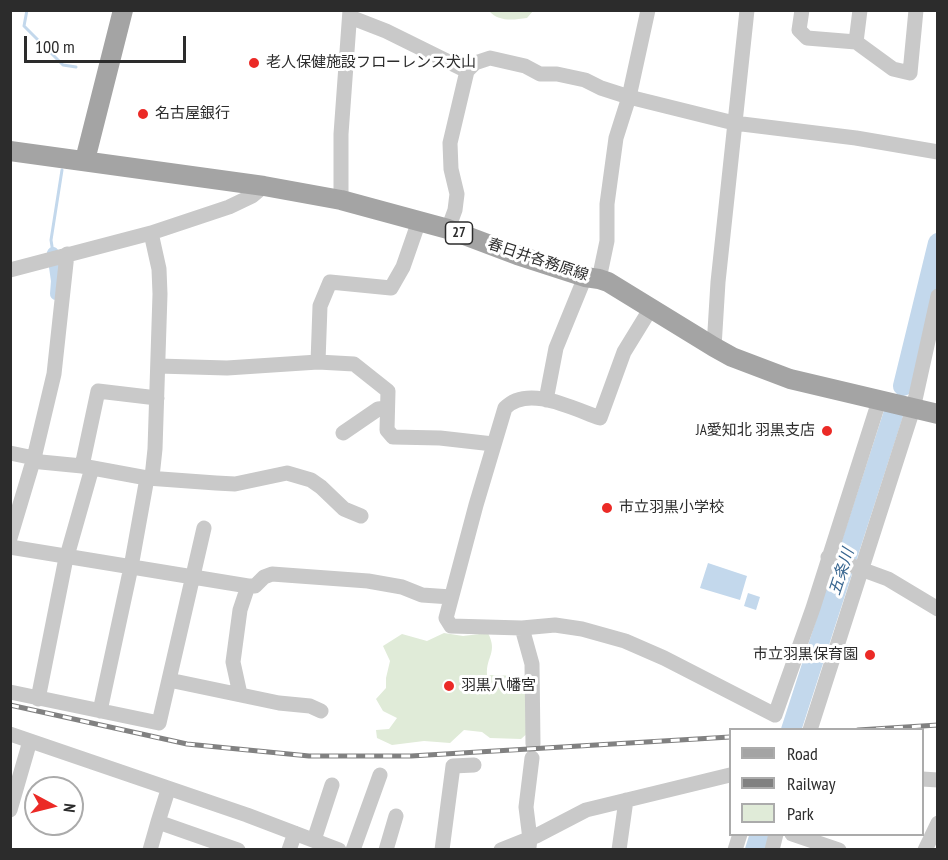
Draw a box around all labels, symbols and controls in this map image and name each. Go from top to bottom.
scale bar [27,24,189,62]
text: 100 m [35,35,75,58]
place label: 老人保健施設フローレンス犬山 [266,54,476,72]
marker: 老人保健施設フローレンス犬山 [247,56,261,70]
place label: 名古屋銀行 [155,105,230,123]
marker: 名古屋銀行 [136,107,150,121]
road number: 27 [446,222,472,244]
street label: 春日井各務原線 [485,235,591,285]
place label: JA愛知北 羽黒支店 [696,422,815,440]
marker: JA愛知北 羽黒支店 [820,424,834,438]
place label: 市立羽黒小学校 [619,499,724,517]
marker: 市立羽黒小学校 [600,501,614,515]
water label: 五条川 [825,546,859,598]
place label: 市立羽黒保育園 [753,646,858,664]
marker: 市立羽黒保育園 [863,648,877,662]
place label: 羽黒八幡宮 [461,677,536,695]
marker: 羽黒八幡宮 [442,679,456,693]
legend [729,728,924,836]
text: Road [787,742,818,765]
text: Railway [787,772,836,795]
north arrow [24,776,84,836]
text: N [59,802,80,813]
text: Park [787,802,814,825]

